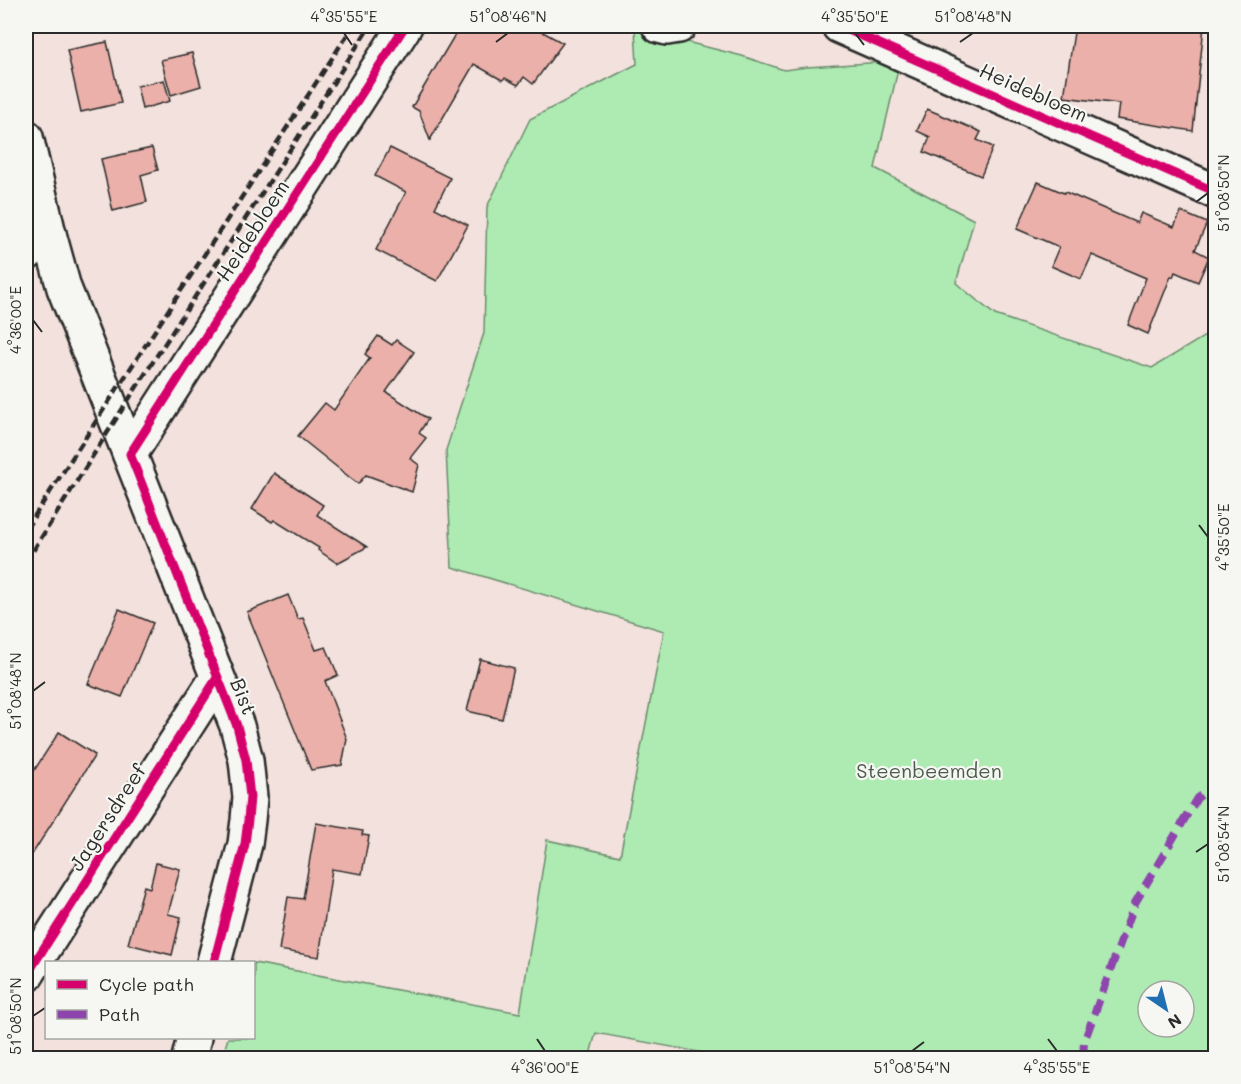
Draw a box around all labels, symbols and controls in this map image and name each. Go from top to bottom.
text: 4°35'55"E [311,6,378,26]
text: 51°08'46"N [469,6,547,26]
text: 4°35'50"E [821,6,889,26]
text: 51°08'48"N [934,6,1012,26]
street label: Heidebloem [976,57,1092,127]
text: 51°08'50"N [1213,154,1233,232]
street label: Heidebloem [210,174,294,286]
text: 4°36'00"E [5,286,25,354]
text: 4°35'50"E [1213,503,1233,571]
text: 51°08'48"N [5,652,25,730]
street label: Bist [225,674,263,718]
park label: Steenbeemden [856,757,1002,783]
street label: Jagersdreef [63,758,152,875]
text: 51°08'54"N [1213,806,1233,882]
legend [45,961,255,1039]
text: Cycle path [99,972,194,996]
text: 51°08'50"N [5,977,25,1055]
north arrow [1136,979,1196,1039]
text: Path [99,1002,139,1026]
text: N [1164,1010,1186,1034]
text: 4°36'00"E [511,1057,579,1077]
text: 51°08'54"N [874,1057,950,1077]
text: 4°35'55"E [1024,1057,1091,1077]

